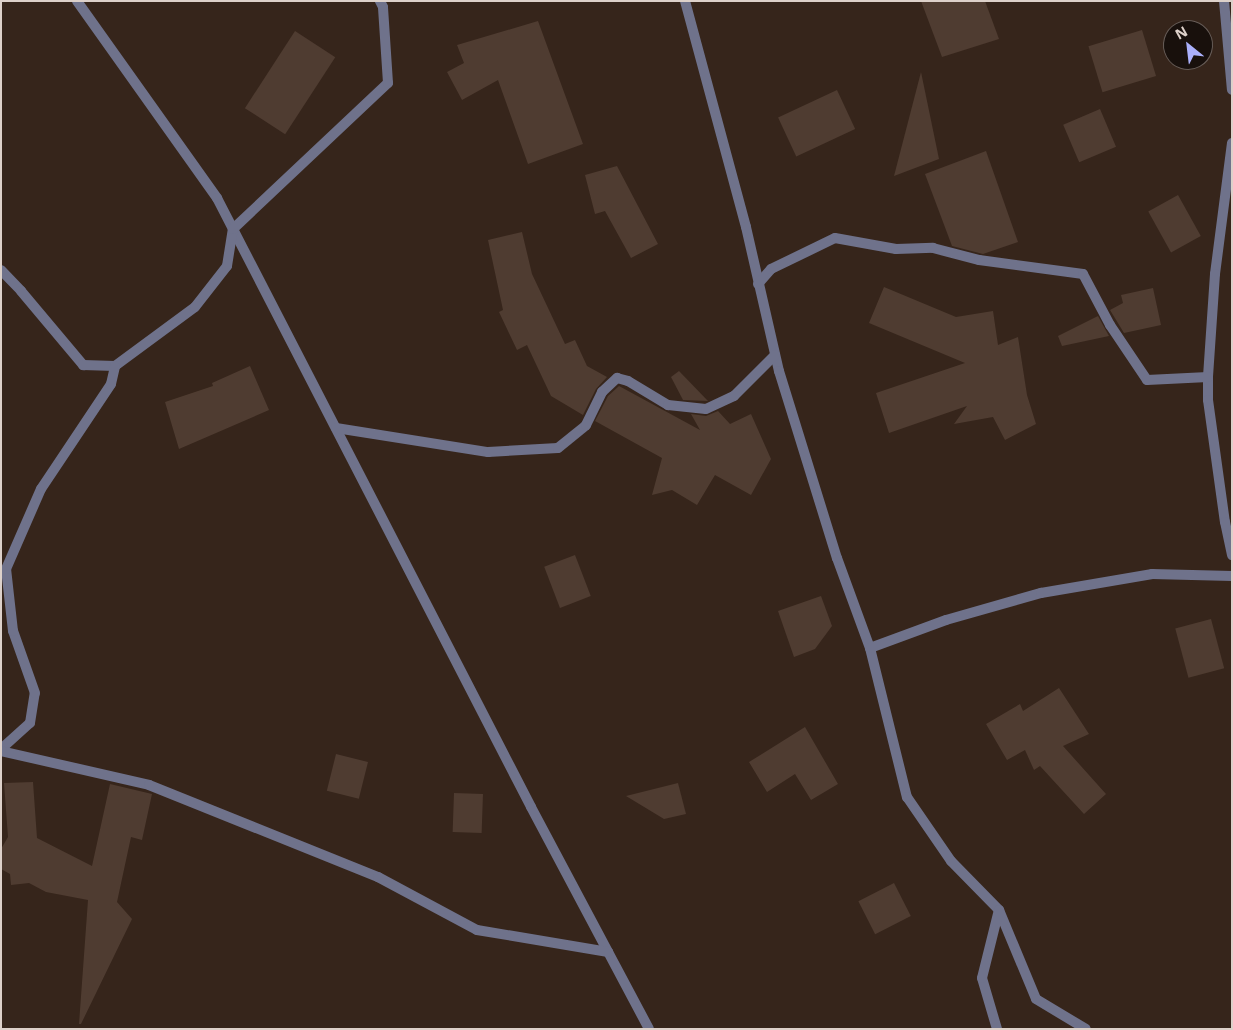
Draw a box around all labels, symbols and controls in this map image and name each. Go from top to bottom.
north arrow [1163,20,1213,70]
text: N [1171,21,1191,43]

